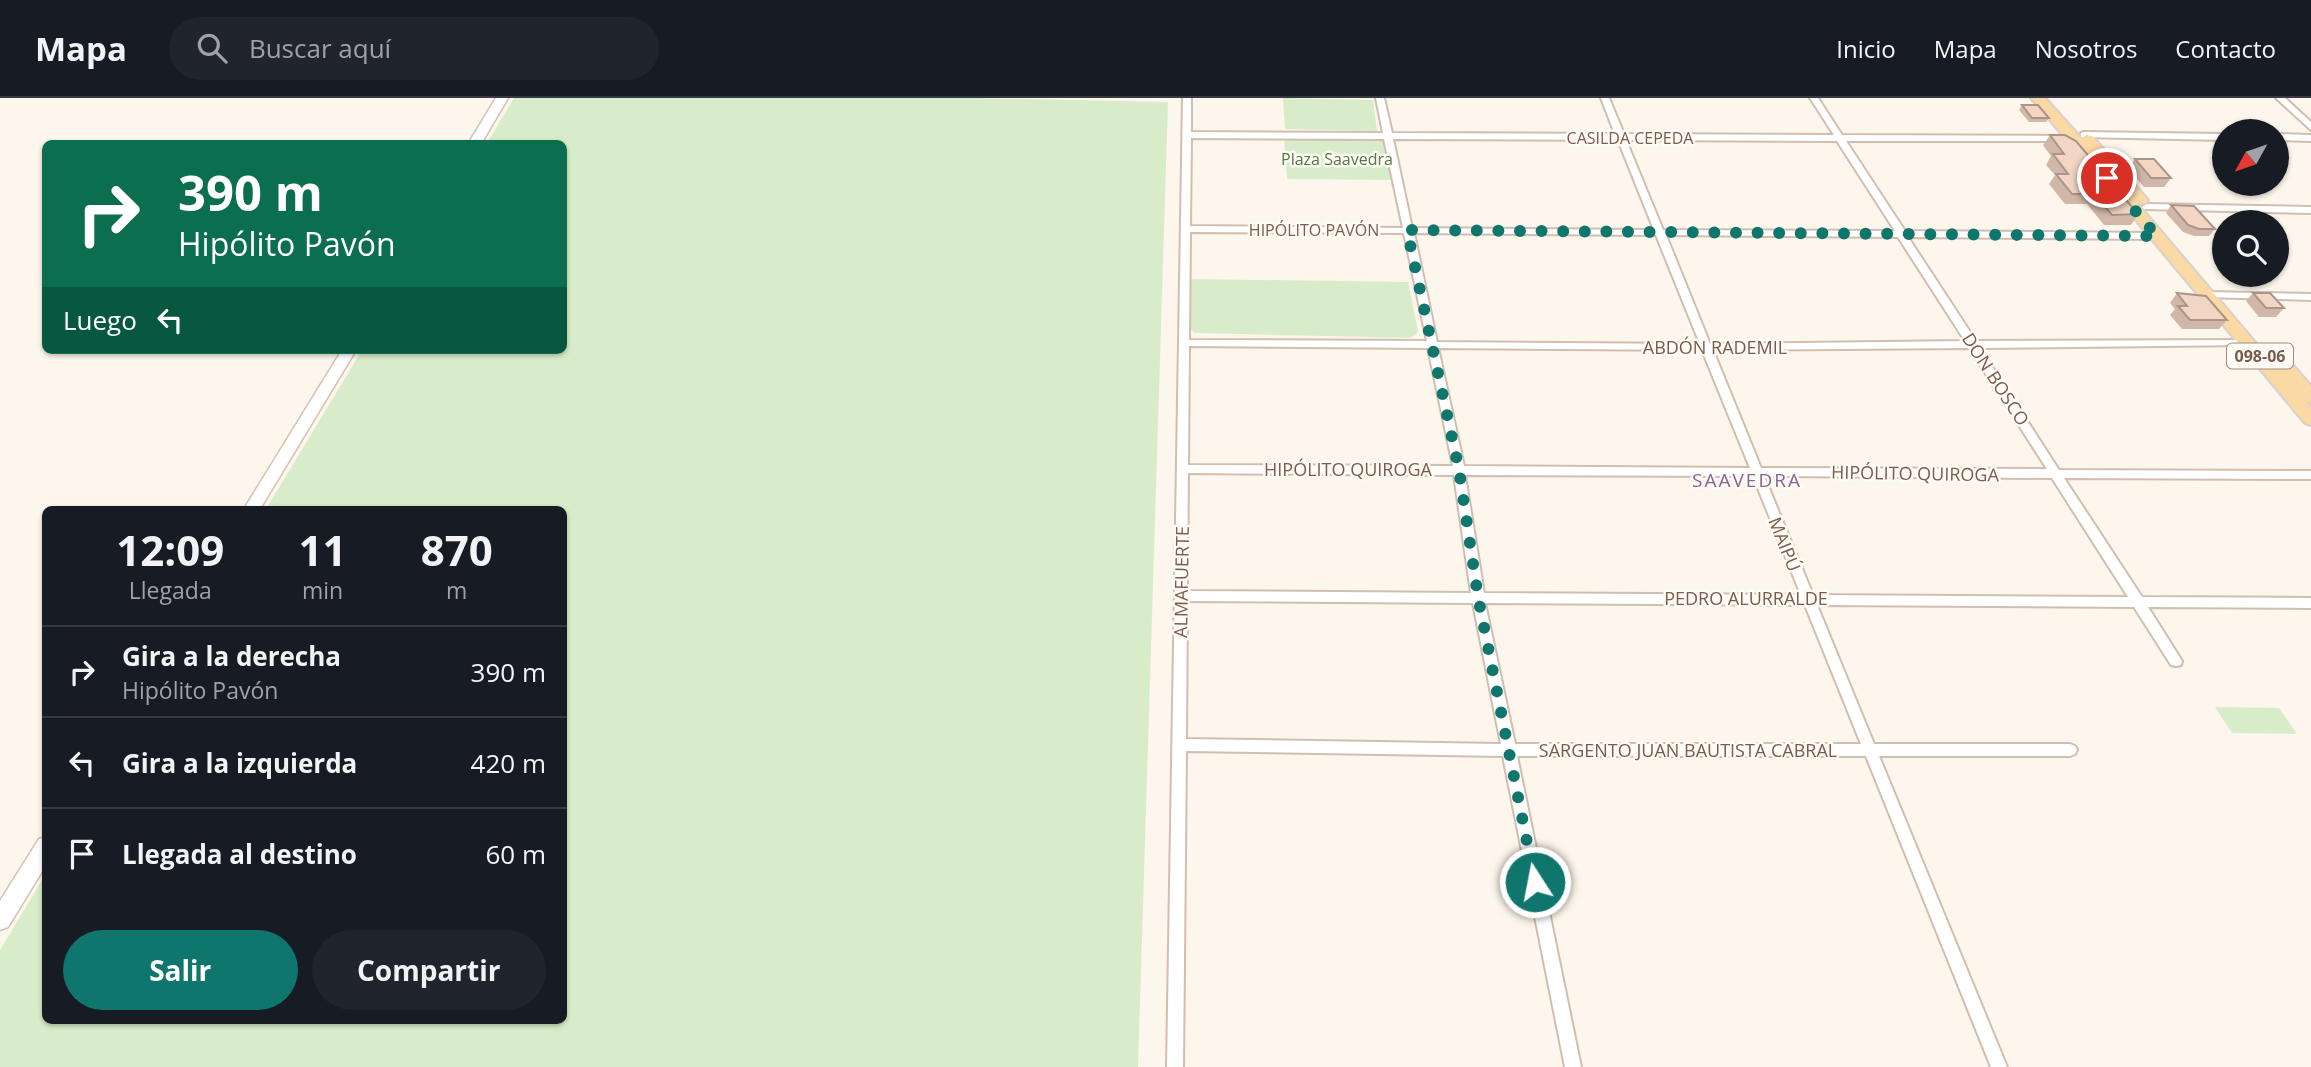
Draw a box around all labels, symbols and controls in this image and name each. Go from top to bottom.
search box [169,17,659,80]
text: Mapa [35,26,127,71]
icon: search [193,29,231,67]
text: Buscar aquí [249,30,391,66]
text: Inicio [1836,32,1896,65]
text: Mapa [1934,32,1997,65]
text: Nosotros [2035,32,2137,65]
text: Contacto [2175,32,2276,65]
north arrow [2212,119,2289,196]
map controls [2212,119,2289,287]
street label: CASILDA CEPEDA [1567,127,1694,149]
park label: Plaza Saavedra [1281,148,1393,170]
pin [2077,148,2137,208]
text: 390 m [178,159,323,225]
icon: arrive [2088,159,2126,197]
icon: right [63,168,154,259]
button: search [2212,210,2289,287]
street label: HIPÓLITO PAVÓN [1249,219,1379,241]
text: Hipólito Pavón [178,222,396,265]
icon: left [151,301,189,339]
text: Luego [63,302,137,338]
street label: DON BOSCO [1957,328,2035,430]
street label: ABDÓN RADEMIL [1643,335,1787,359]
road number: 098-06 [2227,344,2293,368]
street label: HIPÓLITO QUIROGA [1264,457,1433,481]
street label: HIPÓLITO QUIROGA [1831,460,2000,486]
district label: SAAVEDRA [1692,467,1802,493]
street label: MAIPÚ [1763,513,1807,575]
text: 12:09 [116,521,224,578]
text: 11 [298,521,347,578]
text: 870 [421,521,493,578]
street label: ALMAFUERTE [1168,526,1194,638]
text: Llegada [129,574,212,606]
text: min [302,574,343,606]
text: m [446,574,467,606]
street label: PEDRO ALURRALDE [1664,586,1828,610]
text: Gira a la derecha [122,638,341,674]
icon: right [63,653,101,691]
text: 390 m [471,654,546,690]
text: Hipólito Pavón [122,674,278,706]
street label: SARGENTO JUAN BAUTISTA CABRAL [1539,738,1837,762]
icon: left [63,744,101,782]
text: Gira a la izquierda [122,745,357,781]
text: 420 m [471,745,546,781]
icon: arrive [63,835,101,873]
text: Llegada al destino [122,836,357,872]
text: 60 m [485,836,546,872]
position arrow [1498,845,1572,919]
button: Salir [63,930,298,1010]
button: Compartir [312,930,546,1010]

